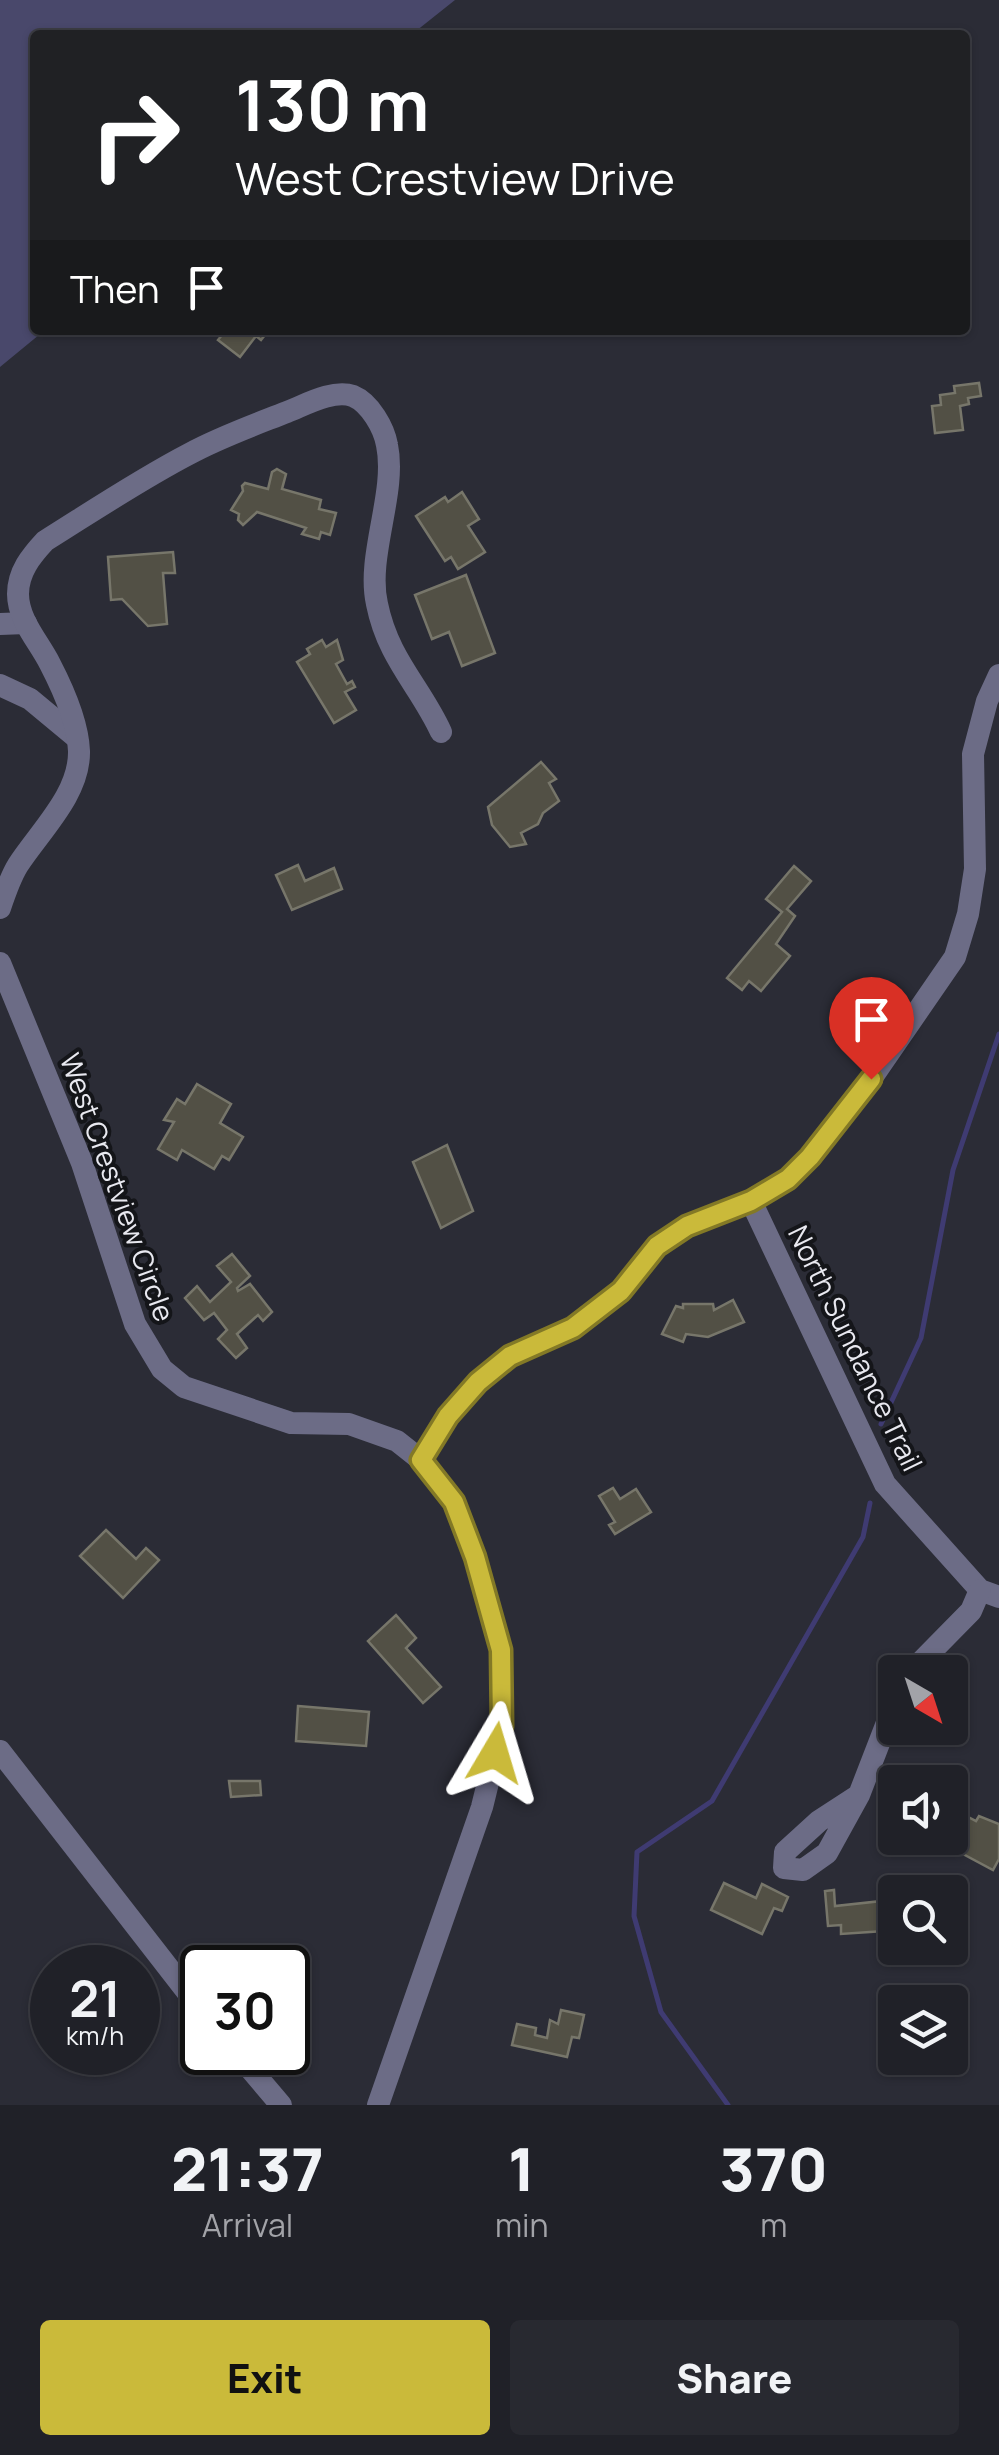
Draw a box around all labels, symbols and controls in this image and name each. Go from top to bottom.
text: 130 m [235,56,429,152]
icon: right [70,70,200,200]
text: West Crestview Drive [235,147,675,209]
icon: arrive [179,260,234,315]
text: Then [70,262,159,314]
pin [829,977,914,1080]
icon: arrive [844,992,899,1047]
street label: West Crestview Circle [52,1048,184,1326]
street label: North Sundance Trail [780,1219,932,1477]
north arrow [878,1655,968,1745]
map controls [878,1655,968,2075]
position arrow [443,1701,547,1805]
button: sound [878,1765,968,1855]
button: search [878,1875,968,1965]
speed limit sign: 30 [180,1945,310,2075]
text: 21 [69,1964,121,2032]
button: layers [878,1985,968,2075]
text: km/h [66,2018,124,2053]
text: 21:37 [171,2127,324,2209]
text: 1 [508,2127,535,2209]
text: 370 [719,2127,828,2209]
text: Arrival [202,2203,293,2247]
text: min [495,2203,549,2247]
text: m [760,2203,787,2247]
button: Exit [40,2320,490,2435]
button: Share [510,2320,959,2435]

